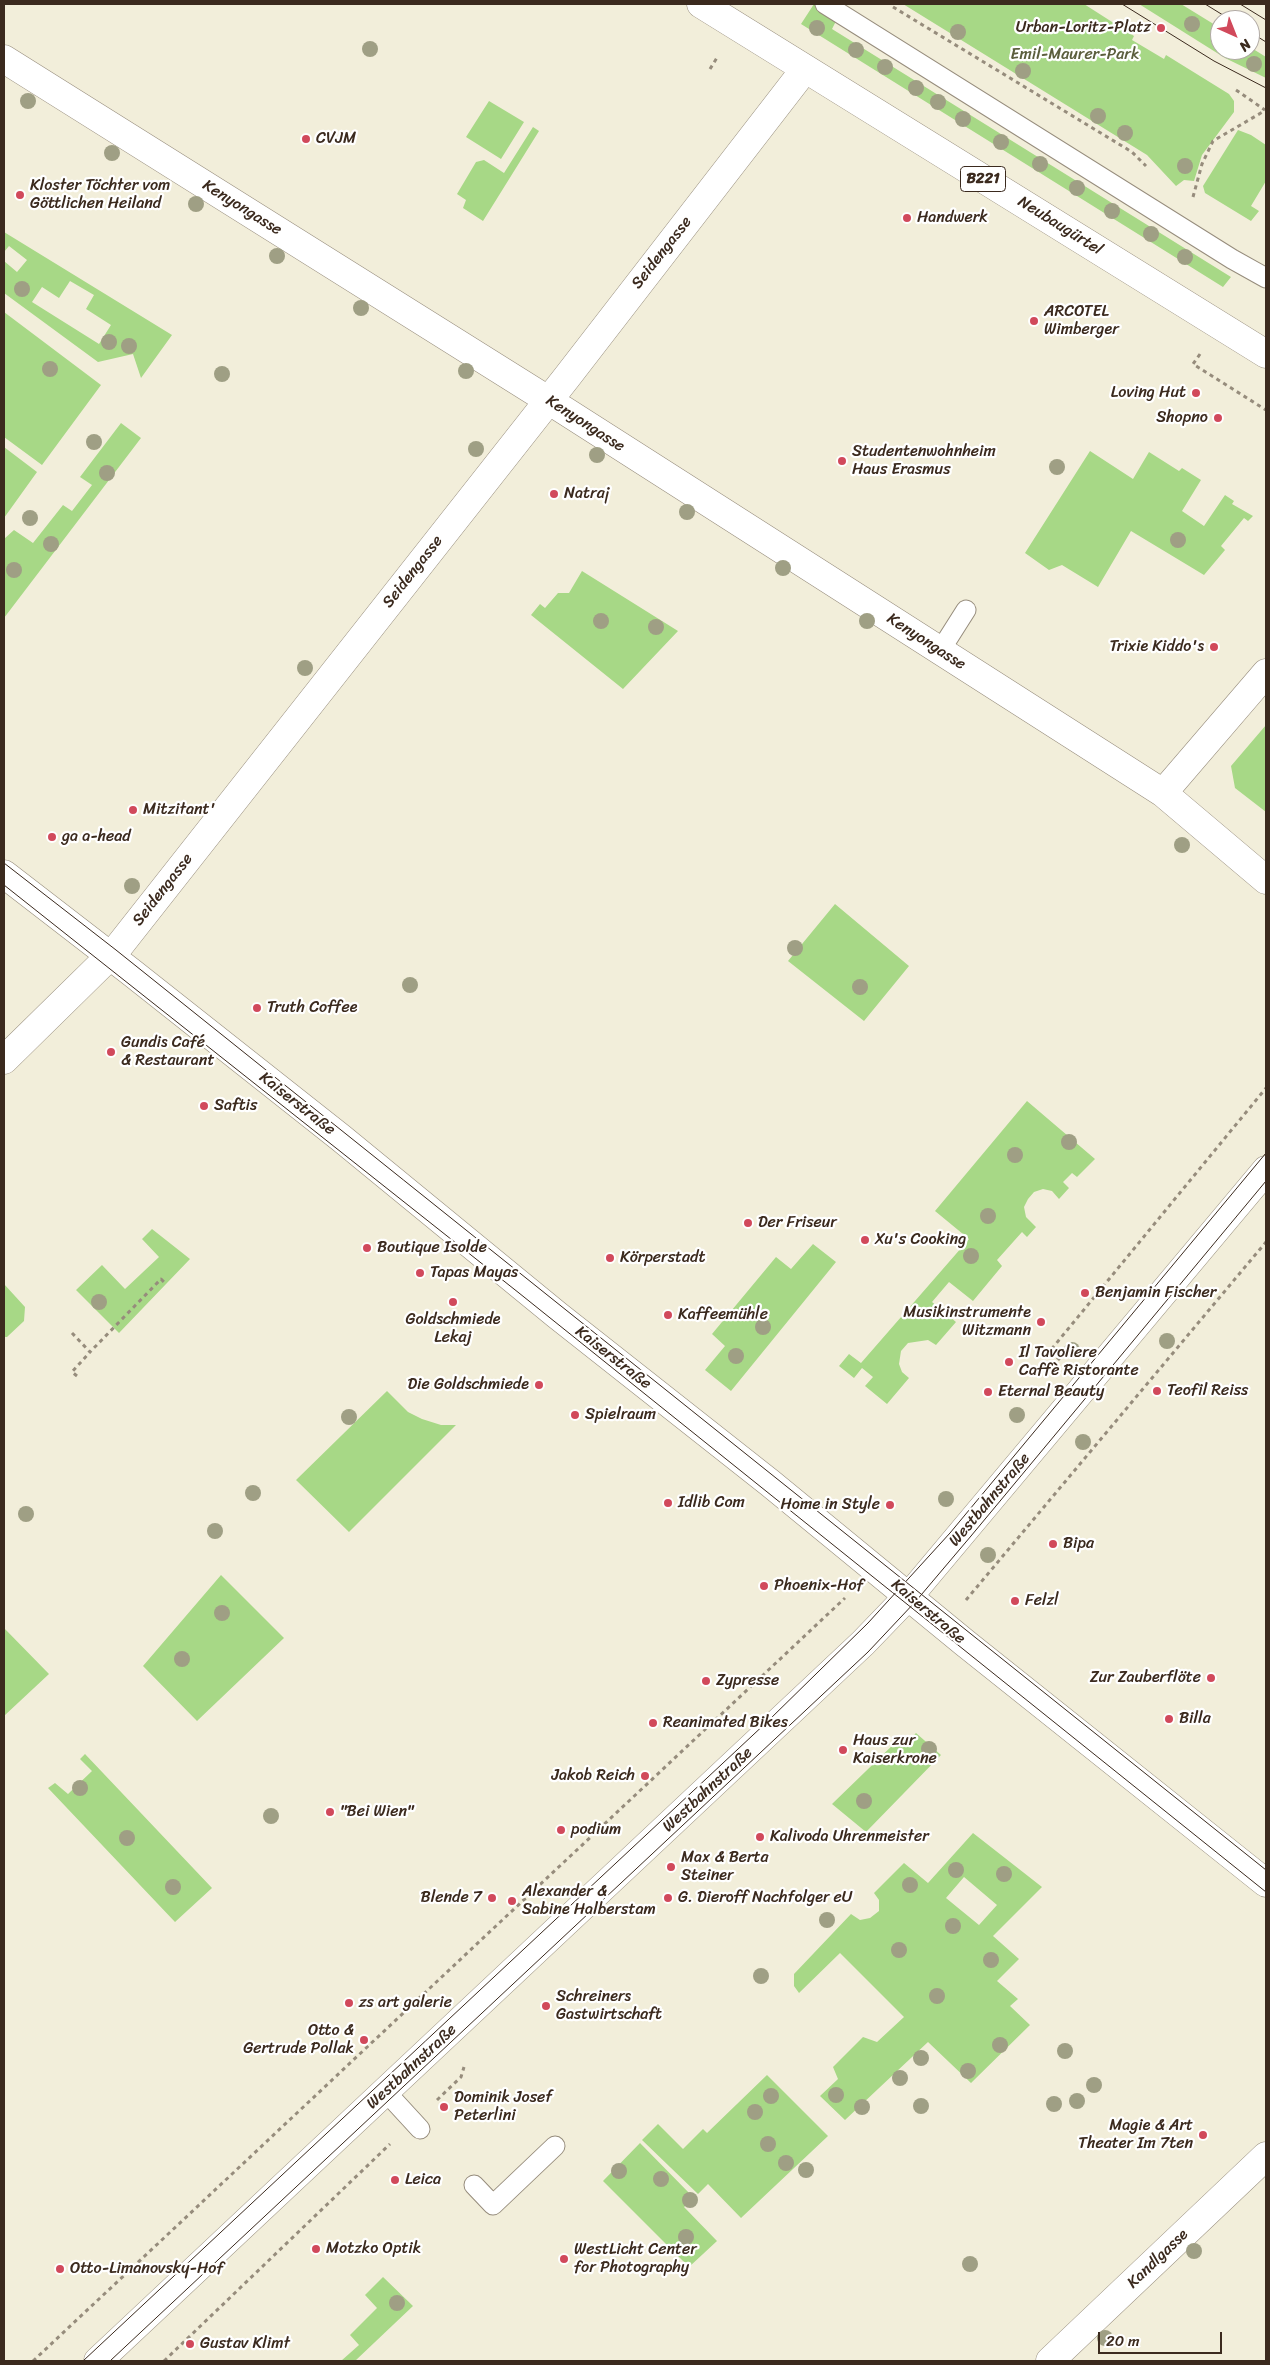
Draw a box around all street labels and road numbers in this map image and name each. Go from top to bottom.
road number: B221 [960,166,1006,192]
street label: Kenyongasse [199,176,285,240]
street label: Neubaugürtel [1014,192,1106,260]
street label: Seidengasse [628,213,696,293]
street label: Kenyongasse [542,391,628,457]
street label: Seidengasse [379,532,447,612]
street label: Kenyongasse [883,609,969,675]
street label: Seidengasse [129,850,197,930]
street label: Kaiserstraße [255,1068,339,1140]
street label: Kaiserstraße [571,1322,655,1394]
street label: Westbahnstraße [945,1449,1035,1551]
street label: Kaiserstraße [887,1575,969,1649]
street label: Westbahnstraße [659,1743,757,1837]
street label: Westbahnstraße [363,2020,461,2114]
street label: Kandlgasse [1124,2225,1192,2293]

